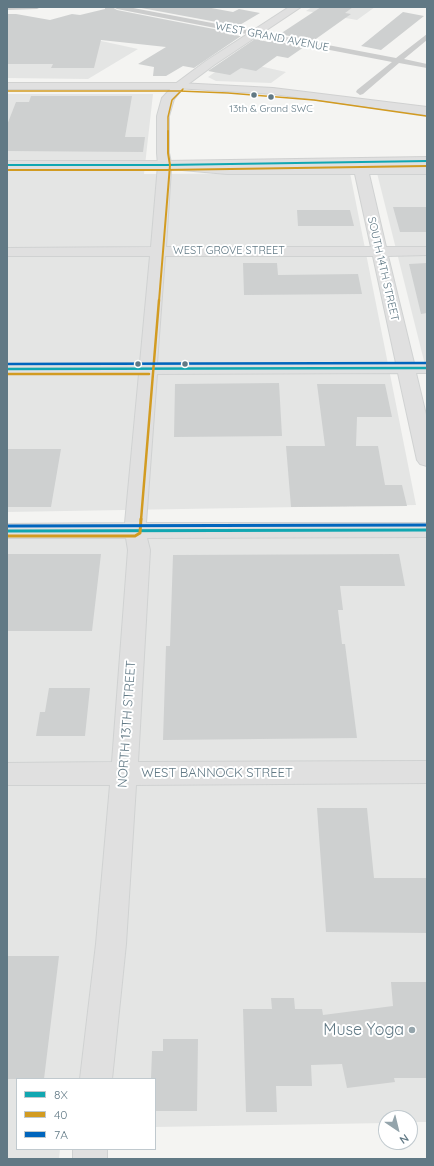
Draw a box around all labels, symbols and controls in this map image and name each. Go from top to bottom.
street label: WEST GRAND AVENUE [214,19,330,55]
unlabelled marker [249,90,259,100]
marker: 13th & Grand SWC [266,92,276,102]
place label: 13th & Grand SWC [229,103,313,115]
street label: SOUTH 14TH STREET [365,216,401,322]
street label: WEST GROVE STREET [173,244,285,258]
unlabelled marker [133,359,143,369]
unlabelled marker [180,359,190,369]
street label: NORTH 13TH STREET [115,660,139,788]
street label: WEST BANNOCK STREET [141,765,293,781]
place label: Muse Yoga [323,1020,404,1040]
marker: Muse Yoga [407,1025,417,1035]
legend [16,1078,156,1150]
text: 8X [54,1087,68,1102]
text: 40 [54,1107,67,1122]
north arrow [378,1110,418,1150]
text: 7A [54,1127,68,1142]
text: N [397,1131,412,1147]

